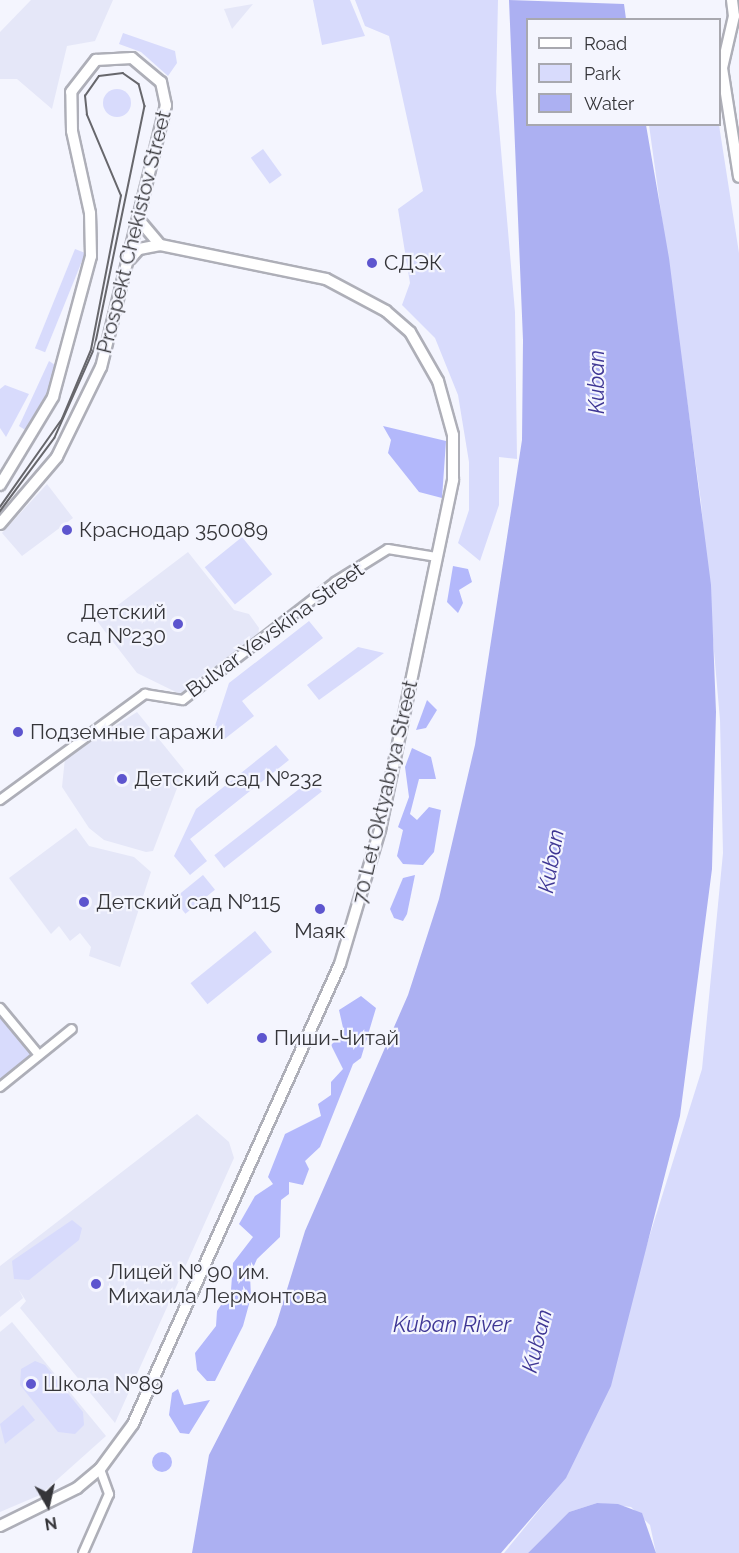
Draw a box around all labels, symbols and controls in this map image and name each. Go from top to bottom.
legend [526,18,721,126]
text: Road [584,33,627,54]
text: Park [584,63,621,84]
text: Water [584,93,634,114]
street label: Prospekt Chekistov Street [92,108,176,356]
place label: СДЭК [384,250,442,276]
marker: СДЭК [365,256,379,270]
water label: Kuban [584,350,610,414]
place label: Краснодар 350089 [79,517,268,543]
marker: Краснодар 350089 [60,523,74,537]
street label: Bulvar Yevskina Street [181,557,369,703]
place label: Детский сад №230 [67,599,166,649]
marker: Детский сад №230 [171,617,185,631]
street label: 70 Let Oktyabrya Street [347,678,423,906]
place label: Подземные гаражи [30,719,224,745]
marker: Подземные гаражи [11,725,25,739]
place label: Детский сад №232 [134,766,322,792]
marker: Детский сад №232 [115,772,129,786]
water label: Kuban [532,827,570,895]
place label: Детский сад №115 [96,889,281,915]
marker: Детский сад №115 [77,895,91,909]
marker: Маяк [313,902,327,916]
place label: Маяк [294,918,346,944]
place label: Пиши-Читай [274,1025,399,1051]
marker: Пиши-Читай [255,1031,269,1045]
place label: Лицей № 90 им. Михаила Лермонтова [108,1259,327,1309]
marker: Лицей № 90 им. Михаила Лермонтова [89,1277,103,1291]
water label: Kuban [516,1307,558,1375]
water label: Kuban River [393,1312,511,1338]
place label: Школа №89 [43,1371,163,1397]
marker: Школа №89 [24,1377,38,1391]
north arrow [18,1475,78,1535]
text: N [43,1513,58,1534]

